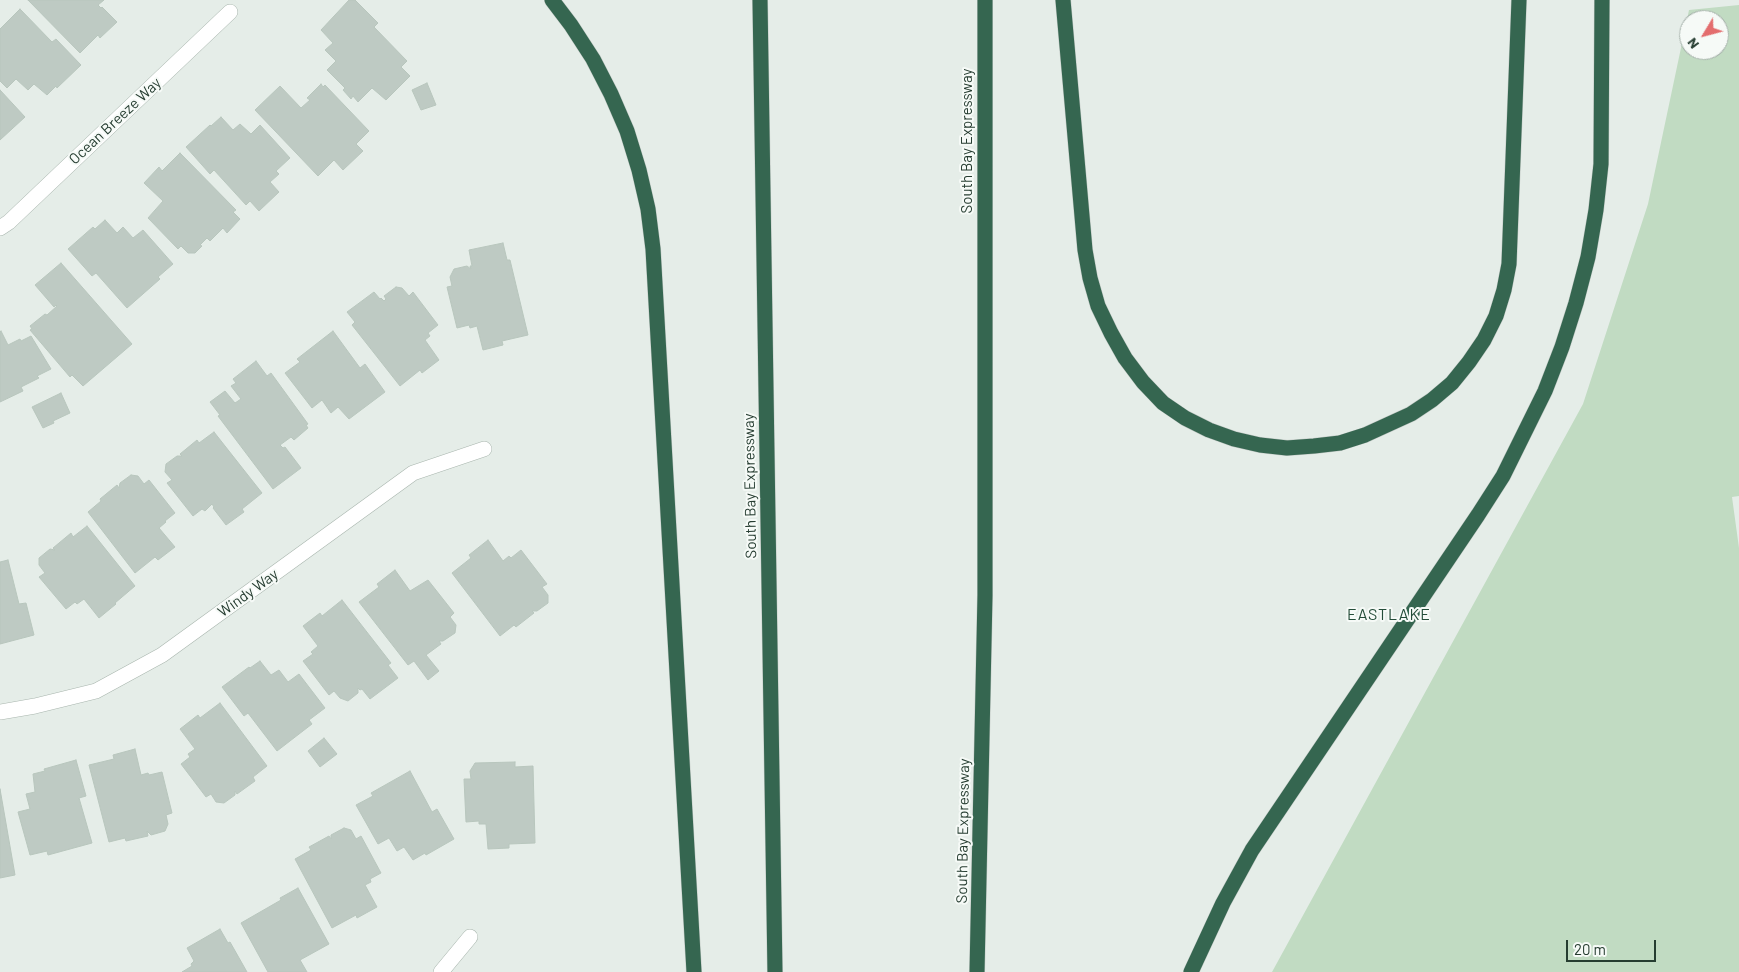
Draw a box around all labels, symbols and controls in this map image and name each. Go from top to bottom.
north arrow [1679,10,1729,60]
text: N [1683,35,1702,53]
street label: South Bay Expressway [958,69,976,213]
street label: Ocean Breeze Way [65,74,165,168]
street label: South Bay Expressway [740,413,760,559]
street label: Windy Way [214,565,282,621]
district label: EASTLAKE [1346,605,1432,625]
street label: South Bay Expressway [953,758,973,904]
scale bar [1569,930,1659,962]
text: 20 m [1574,940,1606,958]

